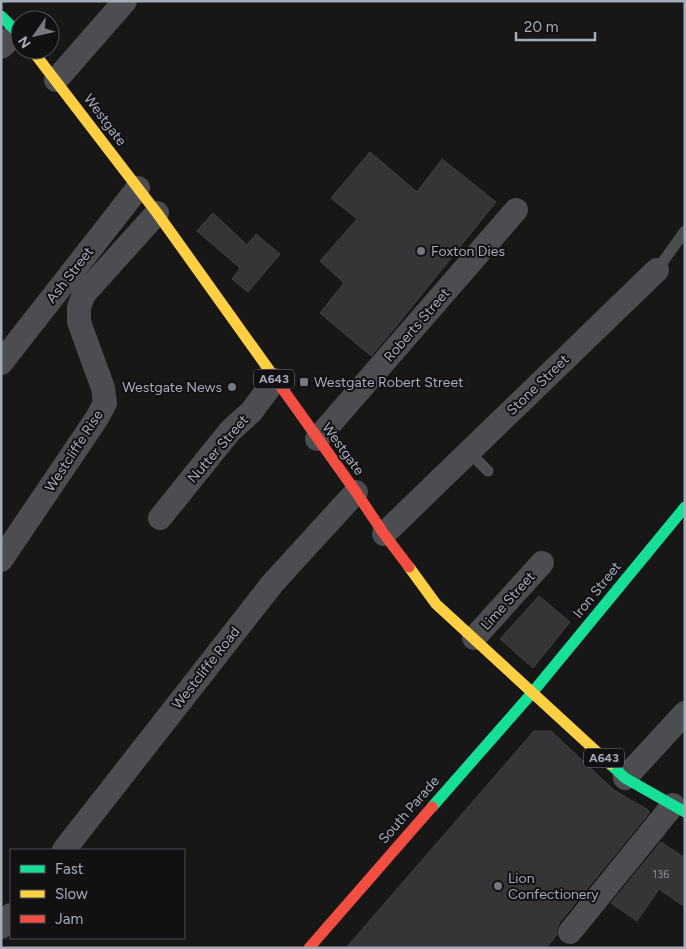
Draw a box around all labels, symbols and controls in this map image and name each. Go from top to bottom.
north arrow [10,10,60,60]
scale bar [516,10,595,42]
text: 20 m [524,18,558,36]
text: N [15,33,35,51]
street label: Westgate [80,91,130,150]
place label: Foxton Dies [431,243,505,260]
street label: Ash Street [43,244,97,306]
marker: Foxton Dies [415,245,427,257]
street label: Roberts Street [380,285,454,365]
street label: Stone Street [503,351,573,419]
road number: A643 [254,369,294,388]
place label: Westgate Robert Street [314,374,463,391]
marker: Westgate Robert Street [298,376,310,388]
place label: Westgate News [122,379,222,396]
marker: Westgate News [226,381,238,393]
street label: Westcliffe Rise [41,407,107,495]
street label: Nutter Street [184,412,252,486]
street label: Westgate [318,420,368,479]
street label: Iron Street [569,559,625,621]
street label: Lime Street [477,568,539,634]
street label: Westcliffe Road [169,623,243,713]
road number: A643 [584,748,624,768]
street label: South Parade [375,772,443,847]
legend [10,849,185,939]
text: Fast [55,860,84,878]
house number: 136 [653,868,669,881]
place label: Lion Confectionery [508,870,599,903]
marker: Lion Confectionery [492,880,504,892]
text: Slow [55,885,88,903]
text: Jam [55,910,83,928]

